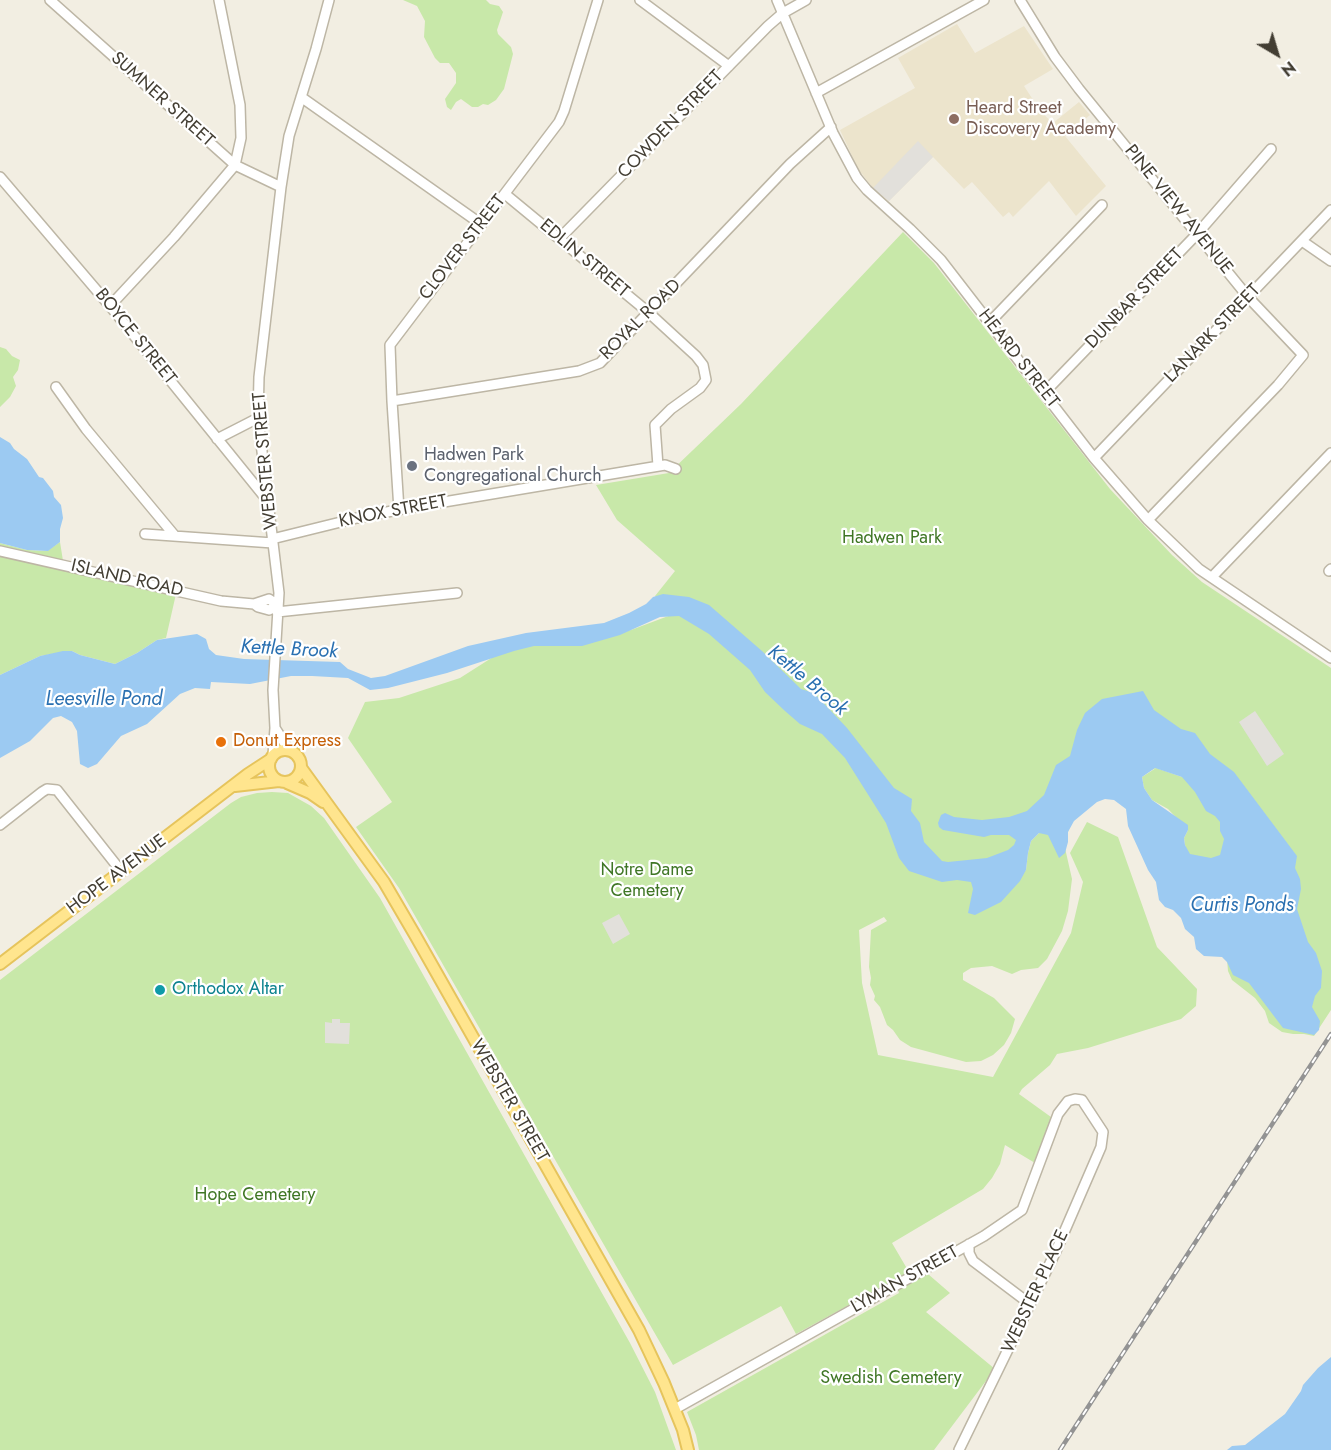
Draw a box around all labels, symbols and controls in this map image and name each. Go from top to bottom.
north arrow [1247,24,1307,84]
street label: SUMNER STREET [106,48,218,152]
text: N [1276,56,1300,82]
street label: COWDEN STREET [614,66,728,184]
place label: Heard Street Discovery Academy [966,98,1116,140]
marker: Heard Street Discovery Academy [947,112,961,126]
street label: PINE VIEW AVENUE [1119,141,1237,279]
street label: CLOVER STREET [415,191,511,305]
street label: EDLIN STREET [535,215,633,303]
street label: DUNBAR STREET [1082,244,1188,354]
street label: ROYAL ROAD [596,275,686,365]
street label: LANARK STREET [1161,280,1265,388]
street label: BOYCE STREET [90,285,180,389]
street label: HEARD STREET [973,306,1063,412]
street label: WEBSTER STREET [249,391,283,531]
place label: Hadwen Park Congregational Church [424,445,602,488]
marker: Hadwen Park Congregational Church [405,459,419,473]
street label: KNOX STREET [337,491,449,533]
park label: Hadwen Park [842,528,942,550]
street label: ISLAND ROAD [69,556,185,602]
water label: Kettle Brook [240,635,338,665]
water label: Kettle Brook [762,641,852,721]
water label: Leesville Pond [46,688,162,712]
place label: Donut Express [233,731,341,753]
marker: Donut Express [214,735,228,749]
street label: HOPE AVENUE [63,830,171,920]
park label: Notre Dame Cemetery [601,860,693,902]
water label: Curtis Ponds [1190,894,1294,918]
place label: Orthodox Altar [172,979,284,1001]
marker: Orthodox Altar [153,983,167,997]
street label: WEBSTER STREET [465,1036,553,1166]
park label: Hope Cemetery [195,1185,315,1207]
street label: WEBSTER PLACE [998,1227,1074,1357]
street label: LYMAN STREET [848,1242,962,1318]
park label: Swedish Cemetery [820,1368,962,1390]

